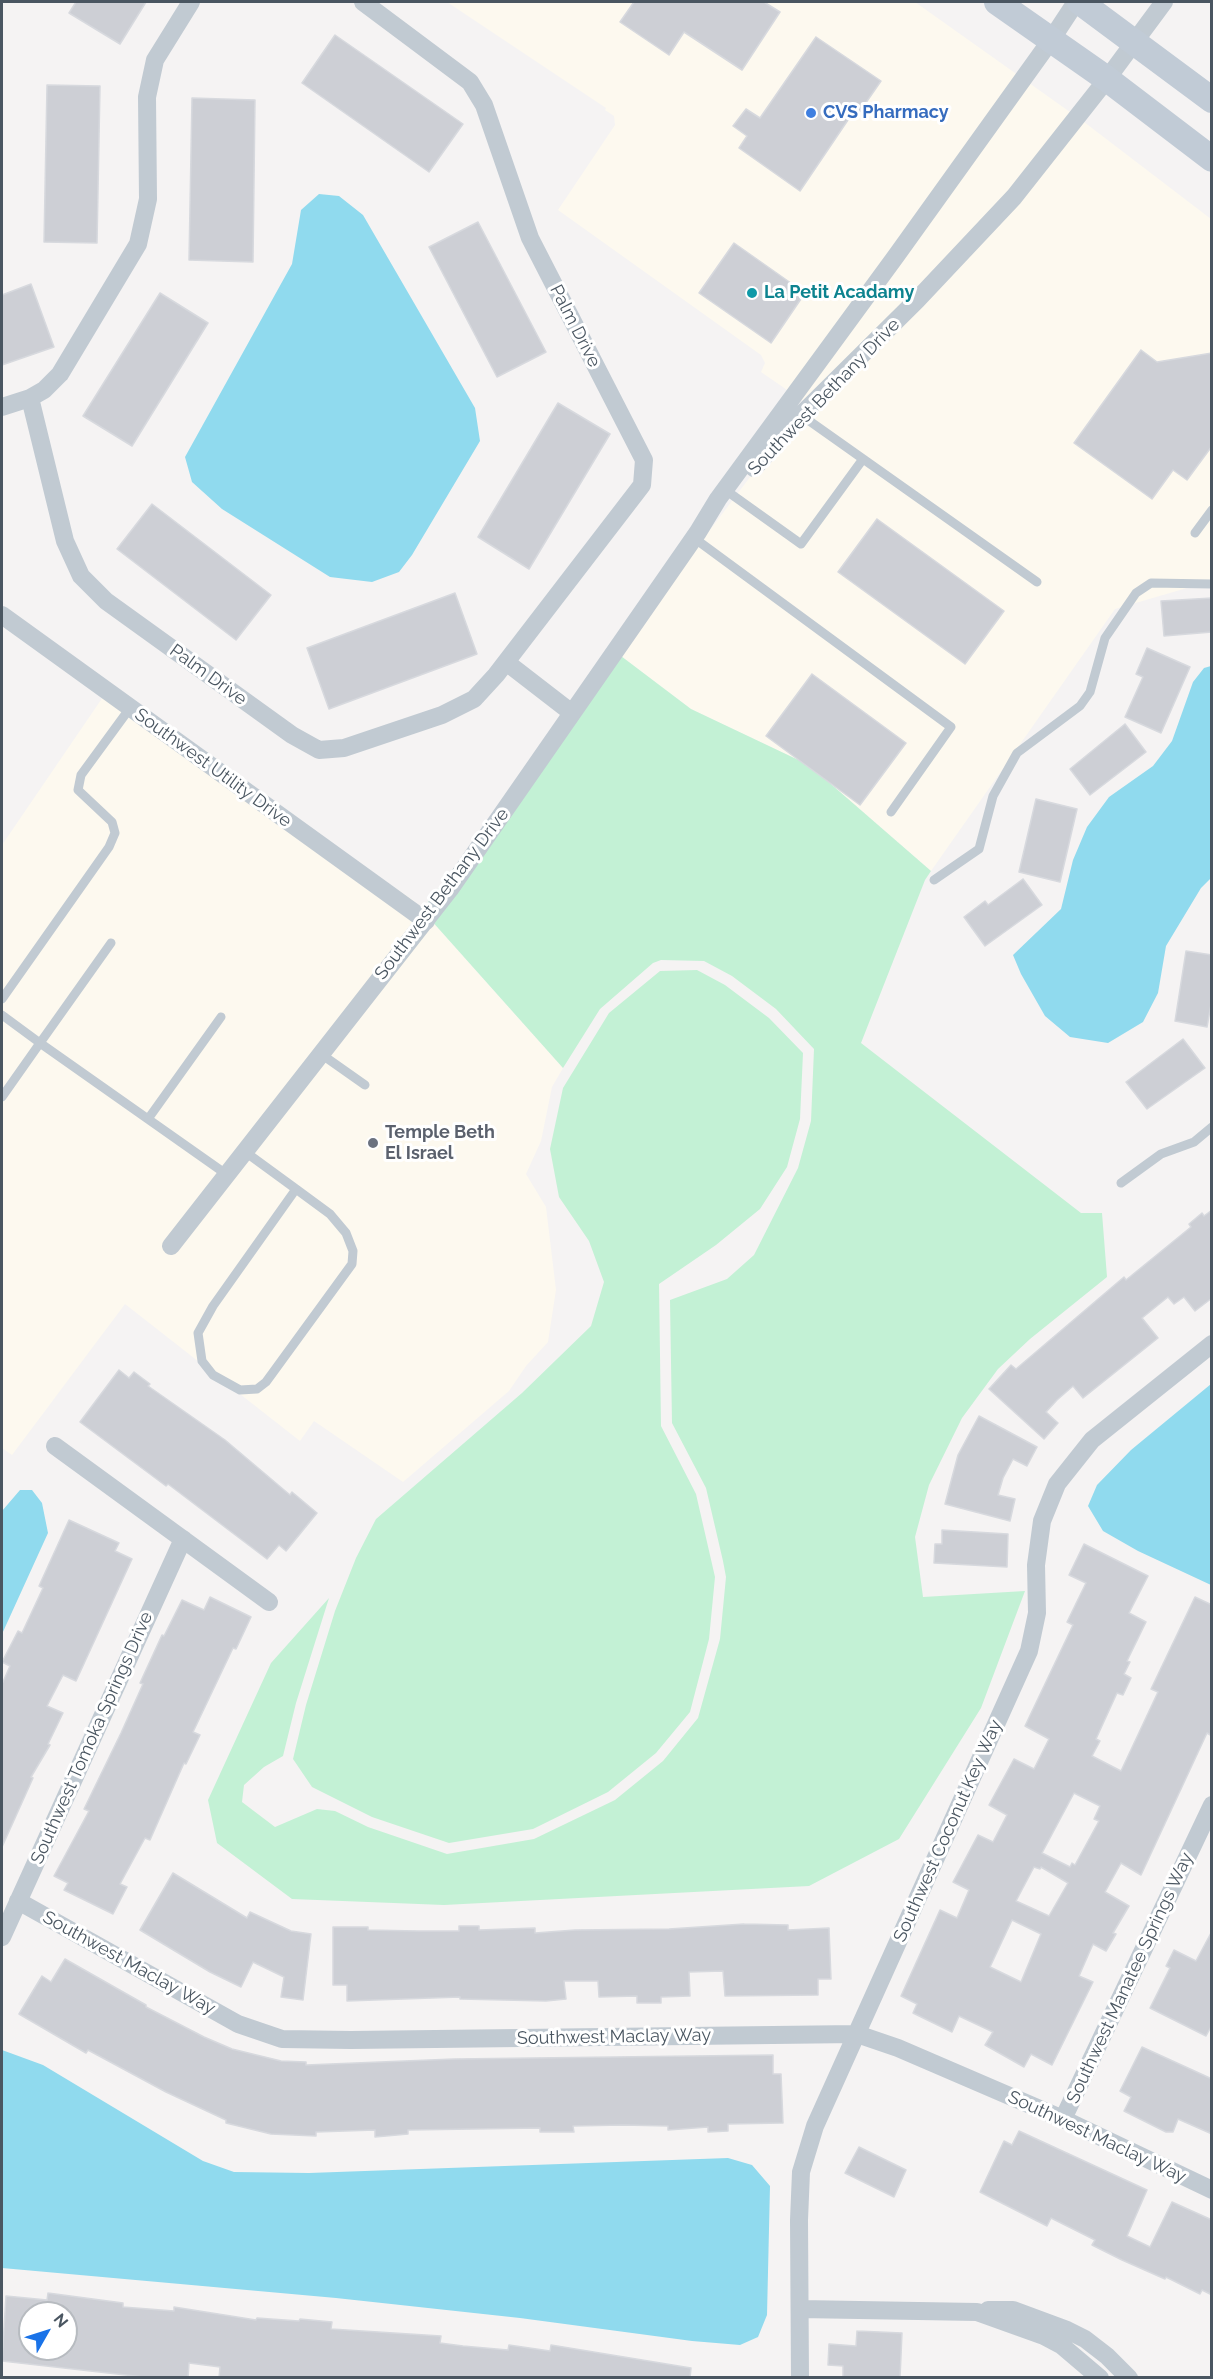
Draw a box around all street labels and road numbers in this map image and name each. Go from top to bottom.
street label: Palm Drive [545,281,605,371]
street label: Southwest Bethany Drive [744,314,904,480]
street label: Palm Drive [165,640,251,710]
street label: Southwest Utility Drive [130,704,296,832]
street label: Southwest Bethany Drive [370,804,514,984]
street label: Southwest Tomoka Springs Drive [26,1609,158,1867]
street label: Southwest Coconut Key Way [889,1717,1007,1945]
street label: Southwest Manatee Springs Way [1062,1849,1198,2107]
street label: Southwest Maclay Way [39,1906,219,2020]
street label: Southwest Maclay Way [517,2025,711,2049]
street label: Southwest Maclay Way [1004,2086,1190,2188]

